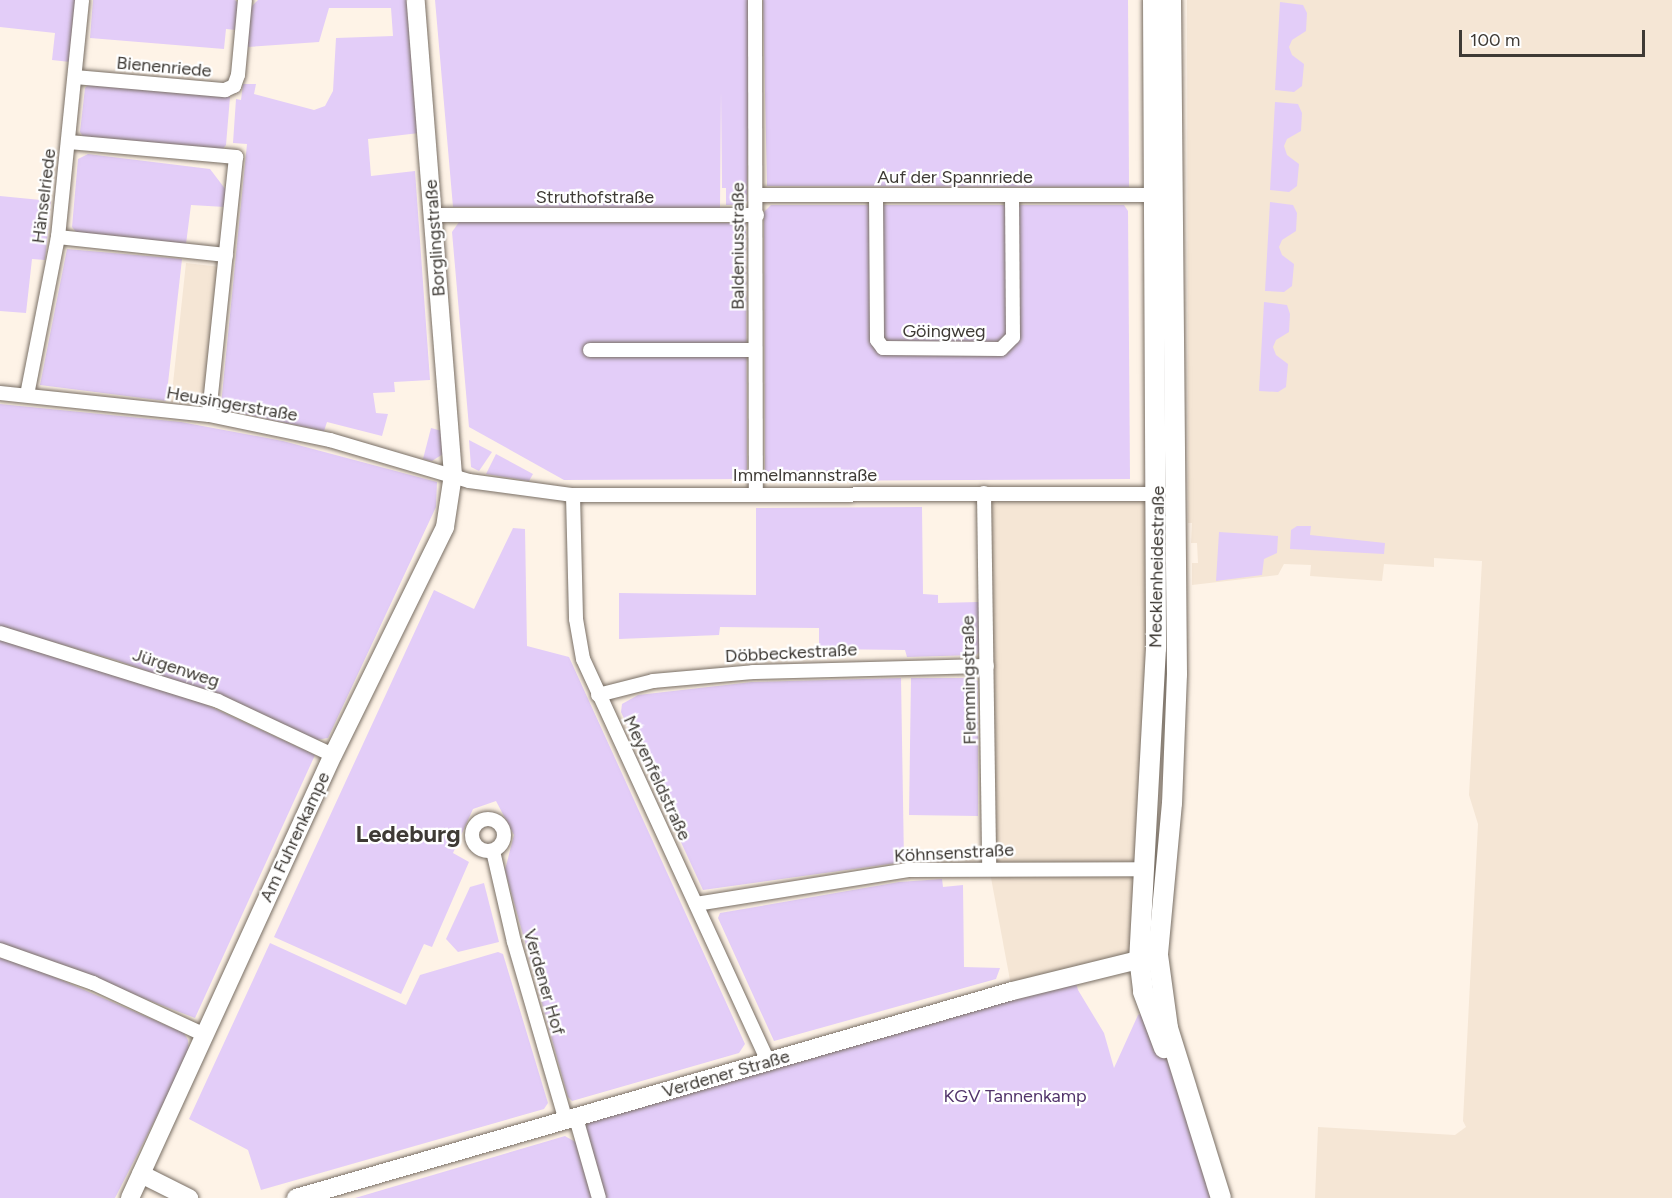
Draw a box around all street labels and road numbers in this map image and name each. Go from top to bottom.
street label: Bienenriede [116,52,212,82]
street label: Hänselriede [27,147,61,245]
street label: Auf der Spannriede [877,166,1033,188]
street label: Borglingstraße [420,179,450,297]
street label: Baldeniusstraße [727,182,749,310]
street label: Struthofstraße [536,186,654,208]
street label: Göingweg [902,320,986,342]
street label: Heusingerstraße [165,382,299,426]
street label: Immelmannstraße [733,464,877,486]
street label: Mecklenheidestraße [1145,486,1169,648]
street label: Flemmingstraße [957,615,981,745]
street label: Döbbeckestraße [724,639,858,667]
street label: Jürgenweg [130,644,222,692]
street label: Meyenfeldstraße [619,712,695,844]
street label: Am Fuhrenkampe [255,769,335,905]
street label: Köhnsenstraße [893,839,1015,867]
street label: Verdener Hof [519,927,569,1037]
street label: Verdener Straße [660,1045,792,1103]

